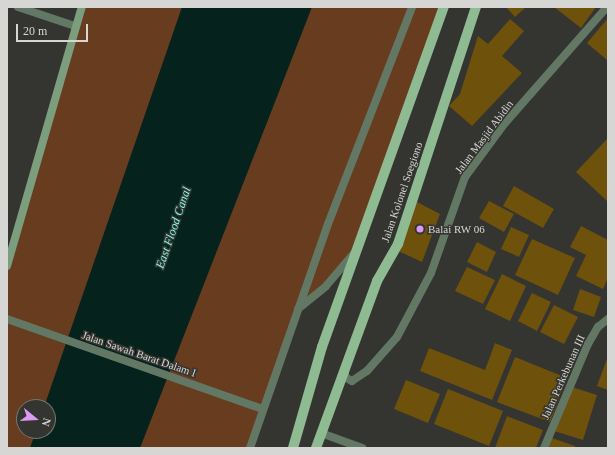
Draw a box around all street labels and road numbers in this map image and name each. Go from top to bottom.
street label: Jalan Masjid Abidin [452,97,516,177]
street label: Jalan Kolonel Soegiono [379,140,425,244]
street label: Jalan Sawah Barat Dalam I [80,328,198,380]
street label: Jalan Perkebunan III [538,333,588,421]

